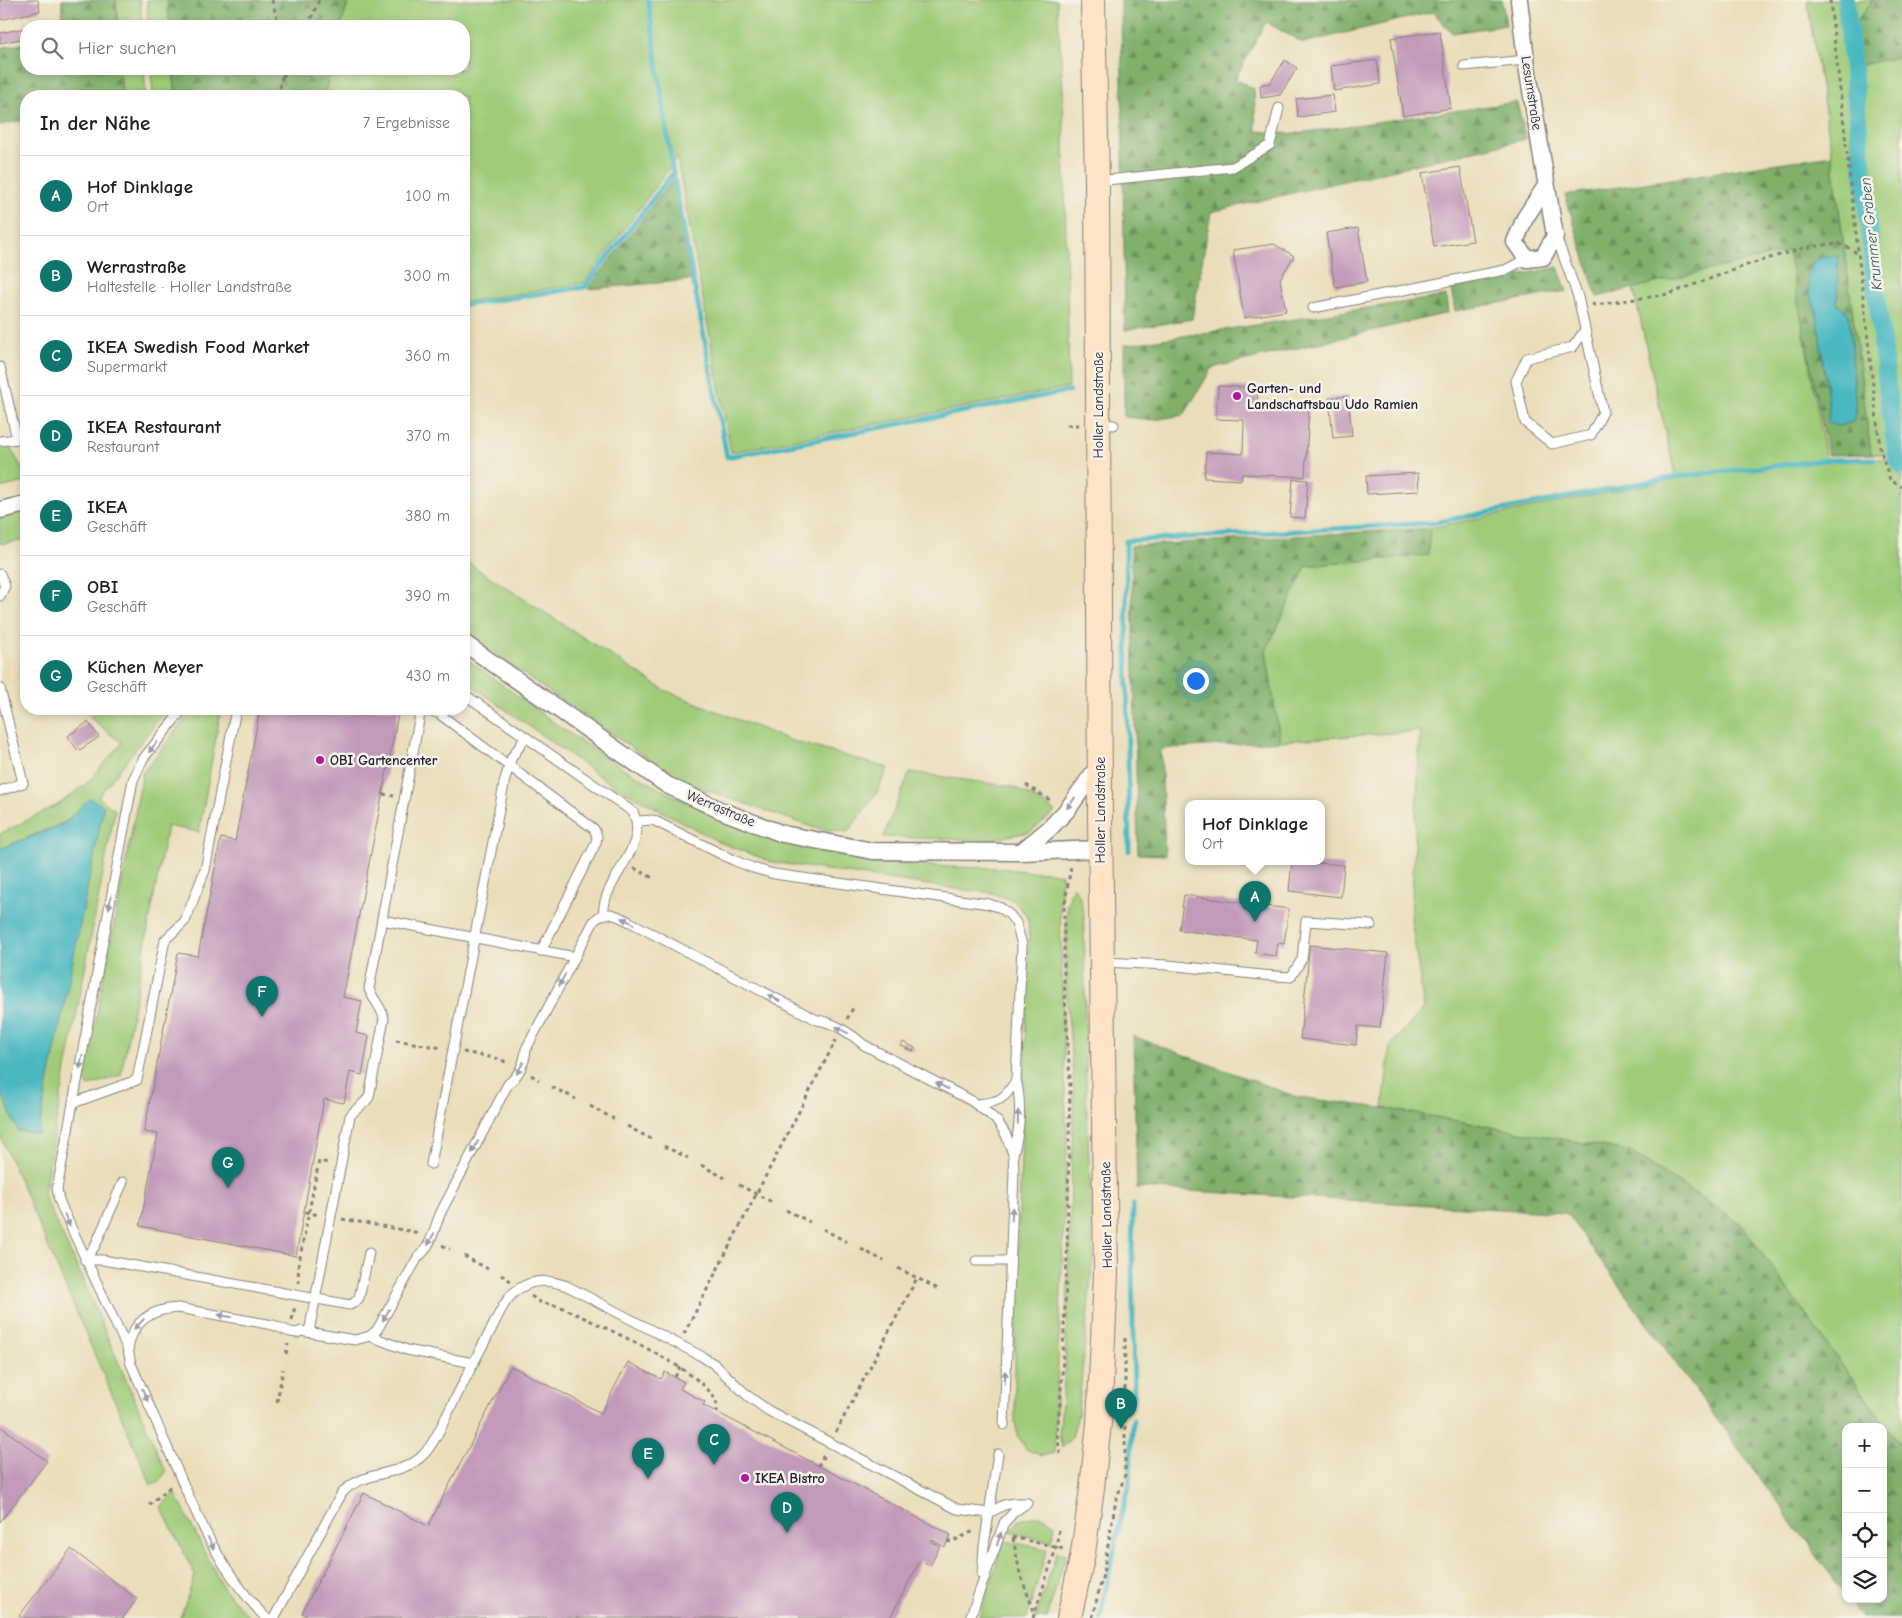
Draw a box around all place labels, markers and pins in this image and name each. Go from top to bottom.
place label: Garten- und Landschaftsbau Udo Ramien [1247,380,1418,413]
marker: Garten- und Landschaftsbau Udo Ramien [1231,390,1243,402]
place label: OBI Gartencenter [330,752,438,769]
marker: OBI Gartencenter [314,754,326,766]
pin: A [1239,881,1271,922]
pin: F [246,976,278,1017]
pin: G [212,1147,244,1188]
pin: B [1105,1388,1137,1429]
pin: C [698,1424,730,1465]
pin: E [632,1438,664,1479]
place label: IKEA Bistro [755,1470,825,1487]
marker: IKEA Bistro [739,1472,751,1484]
pin: D [771,1492,803,1533]

